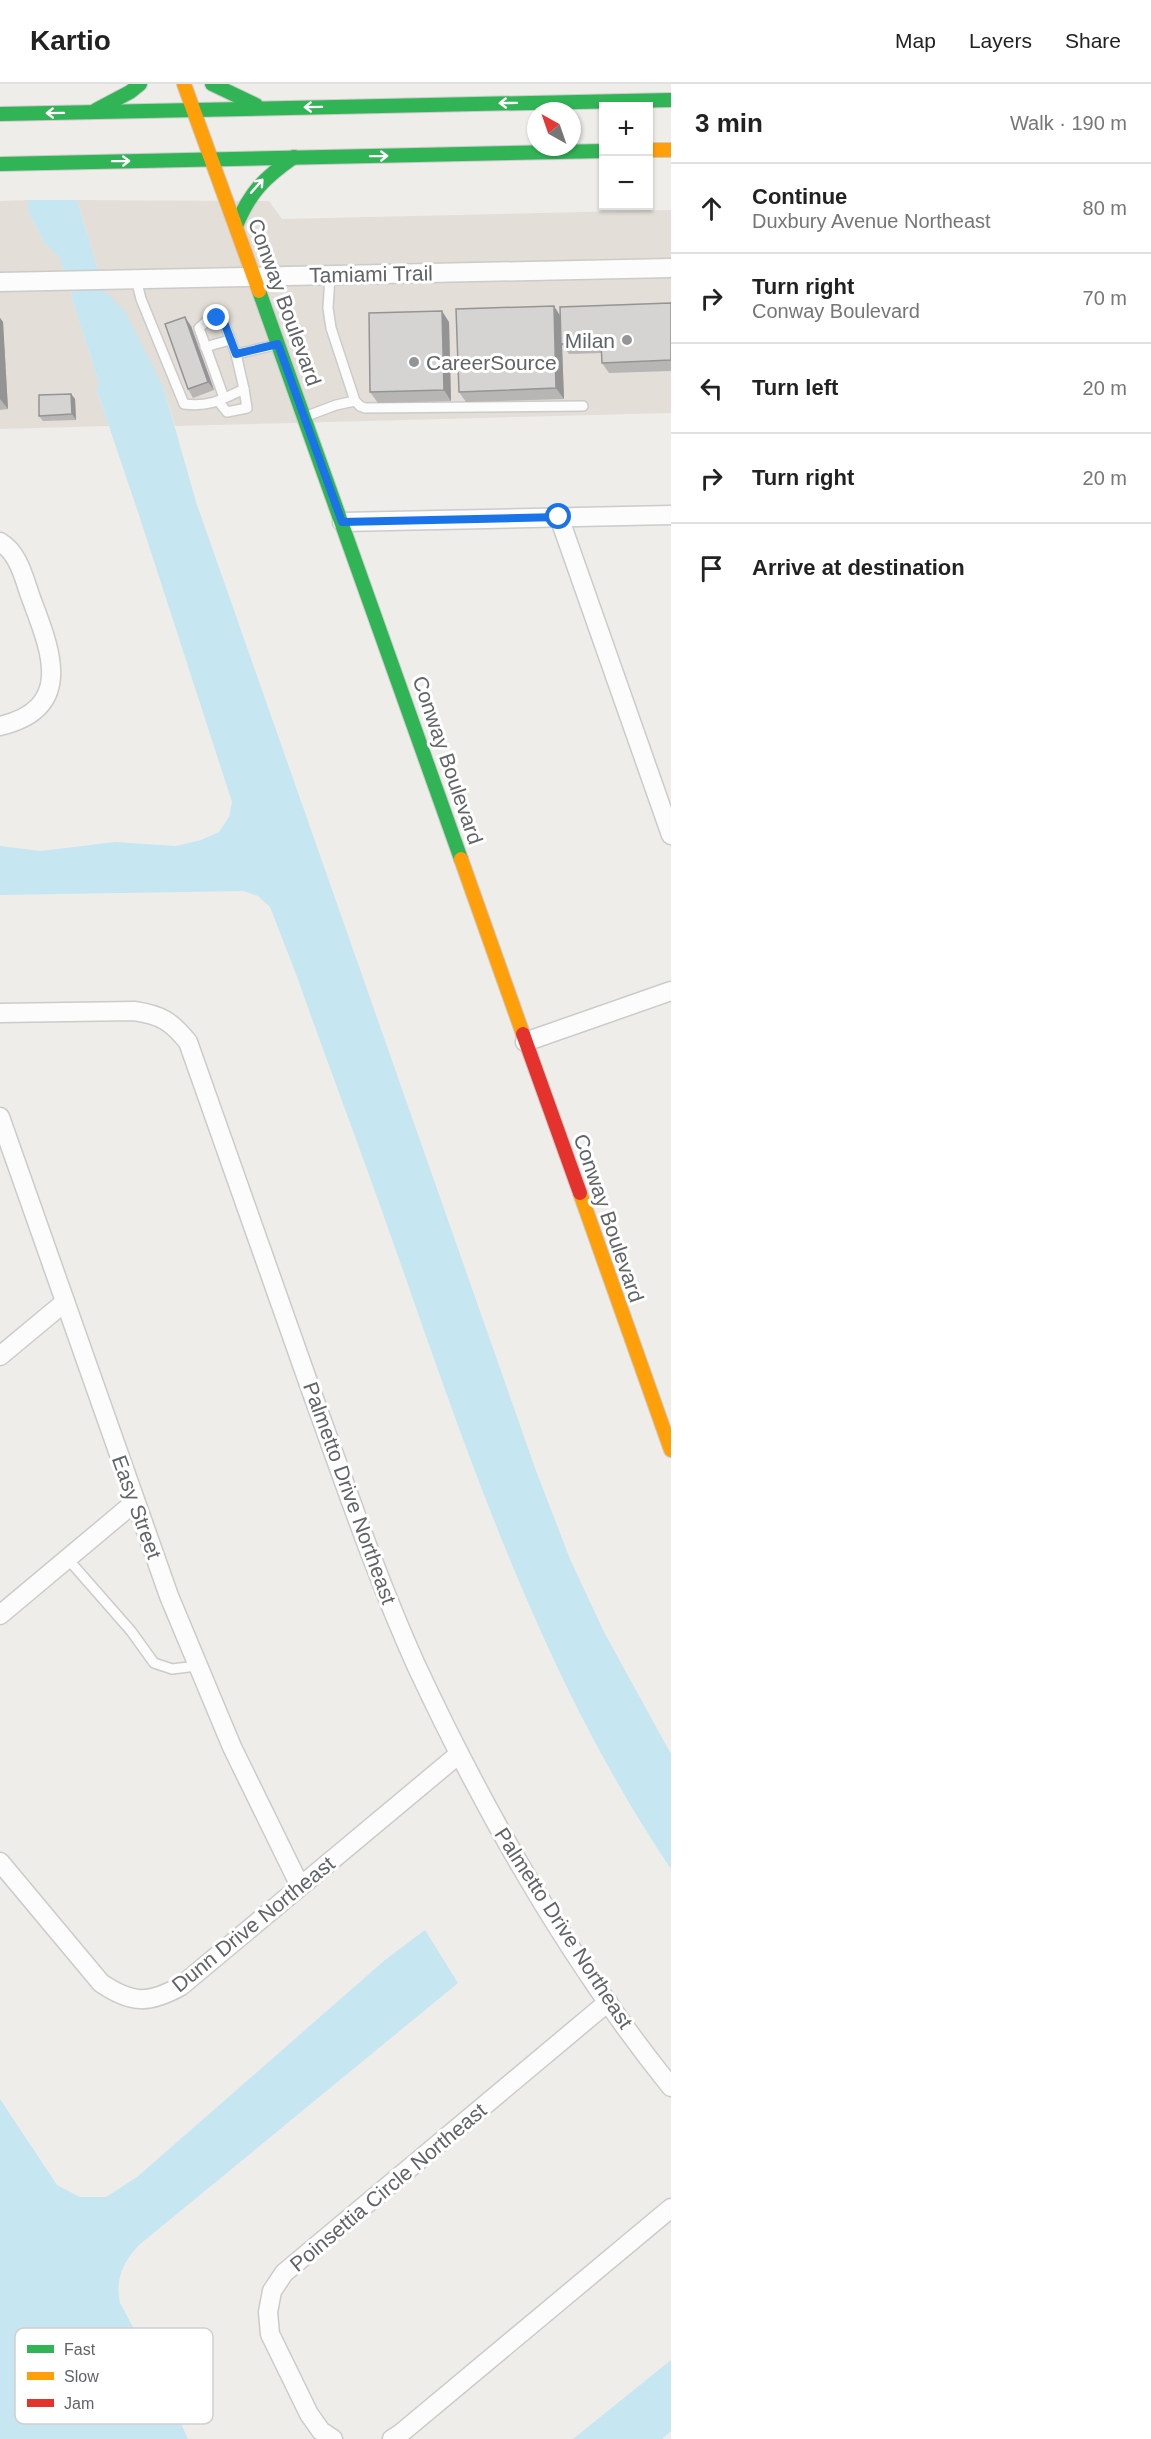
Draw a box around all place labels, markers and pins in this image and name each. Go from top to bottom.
place label: Milan [565,329,615,352]
marker: Milan [620,333,634,347]
place label: CareerSource [426,351,557,374]
marker: CareerSource [407,355,421,369]

